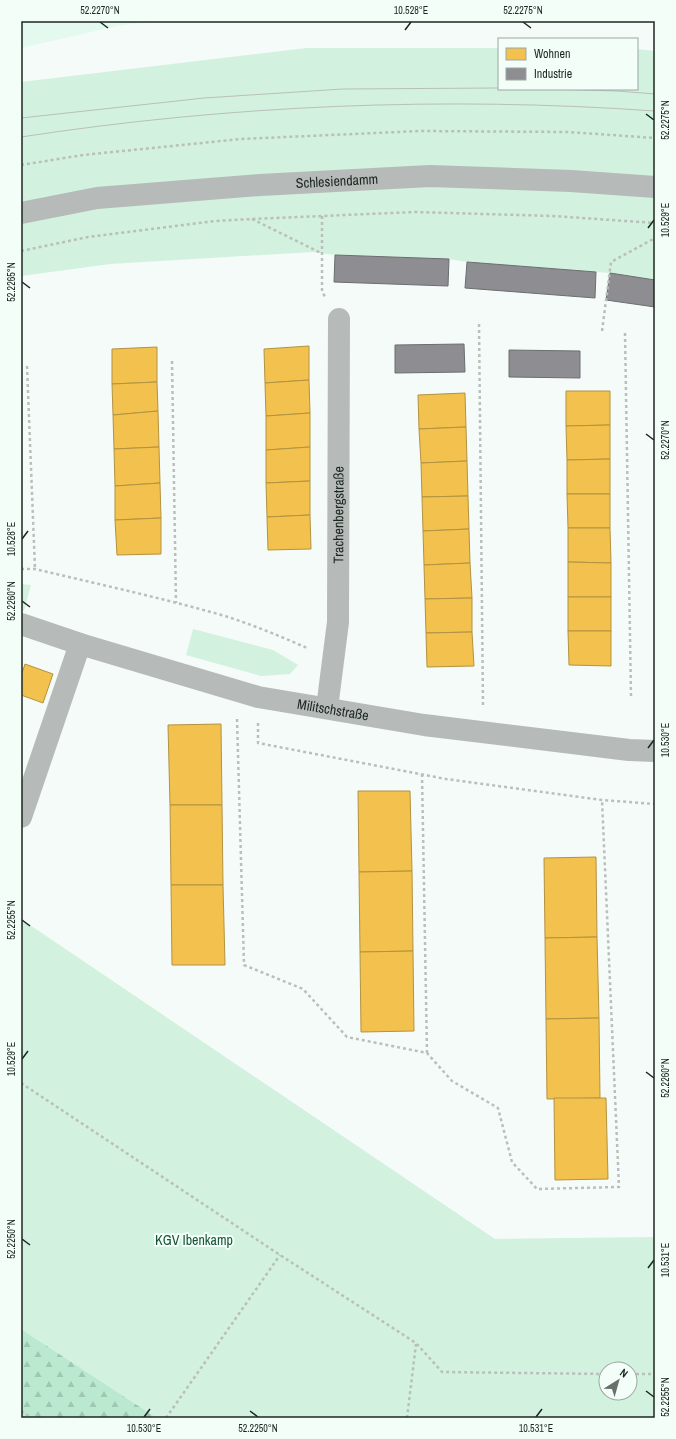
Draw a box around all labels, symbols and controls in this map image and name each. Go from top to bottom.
text: 52.2270°N [80,4,120,17]
text: 10.528°E [394,4,428,17]
text: 52.2275°N [503,4,543,17]
legend [498,38,638,90]
text: Wohnen [534,46,570,62]
text: Industrie [534,66,572,82]
text: 52.2275°N [659,100,672,140]
street label: Schlesiendamm [295,170,379,192]
text: 10.529°E [659,203,672,237]
text: 52.2265°N [5,262,18,302]
text: 52.2270°N [659,420,672,460]
street label: Trachenbergstraße [329,466,348,563]
text: 10.528°E [5,522,18,556]
text: 52.2260°N [5,581,18,621]
street label: Militschstraße [296,695,370,725]
text: 10.530°E [659,723,672,757]
text: 52.2255°N [5,900,18,940]
text: 10.529°E [5,1042,18,1076]
text: 52.2260°N [659,1058,672,1098]
text: 52.2250°N [5,1219,18,1259]
park label: KGV Ibenkamp [155,1231,233,1249]
text: 10.531°E [659,1243,672,1277]
north arrow [598,1361,638,1401]
text: N [617,1365,631,1381]
text: 52.2255°N [659,1377,672,1417]
text: 10.530°E [127,1422,161,1435]
text: 52.2250°N [238,1422,278,1435]
text: 10.531°E [519,1422,553,1435]

